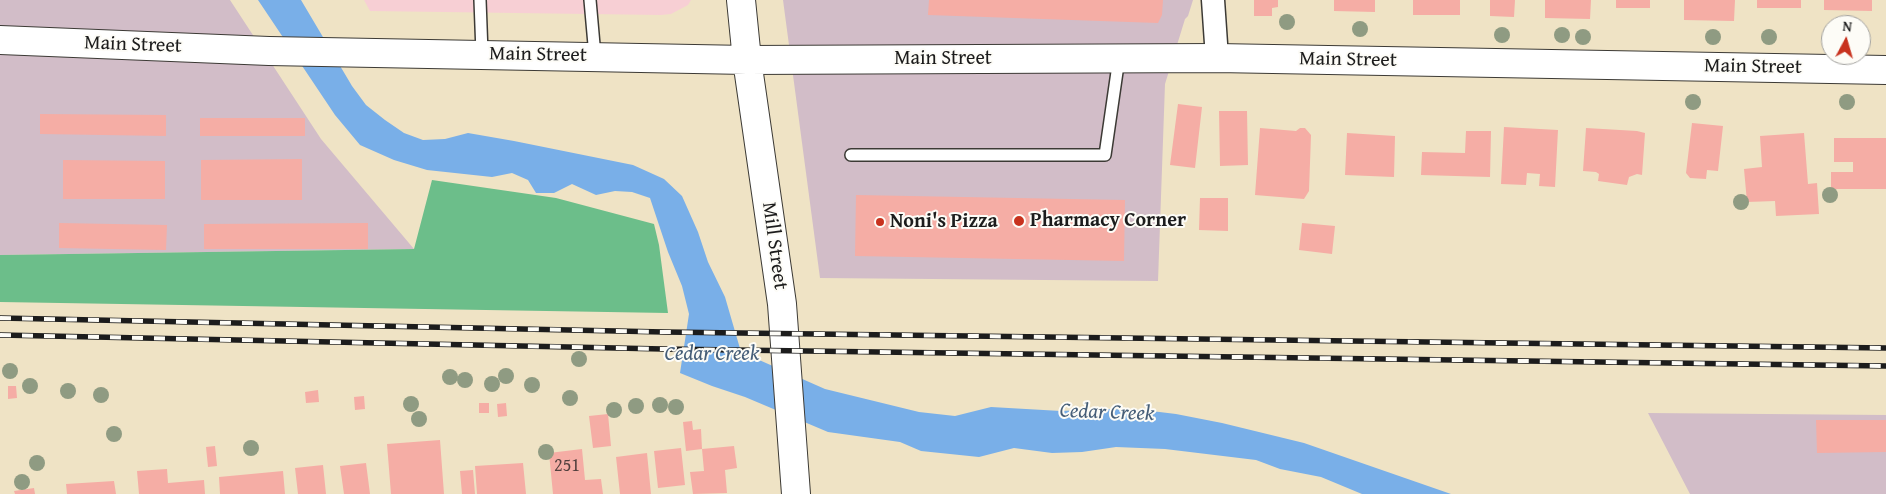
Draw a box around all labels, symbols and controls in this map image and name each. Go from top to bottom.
north arrow [1821,15,1871,65]
text: N [1842,16,1853,37]
street label: Main Street [84,31,182,59]
street label: Main Street [489,42,587,68]
street label: Main Street [894,47,992,71]
street label: Main Street [1299,47,1397,73]
street label: Main Street [1704,54,1802,80]
street label: Mill Street [756,201,792,291]
place label: Pharmacy Corner [1030,209,1186,233]
place label: Noni's Pizza [890,210,998,234]
marker: Pharmacy Corner [1012,214,1026,228]
marker: Noni's Pizza [874,216,886,228]
water label: Cedar Creek [665,342,759,368]
water label: Cedar Creek [1059,399,1155,427]
house number: 251 [554,455,580,477]

